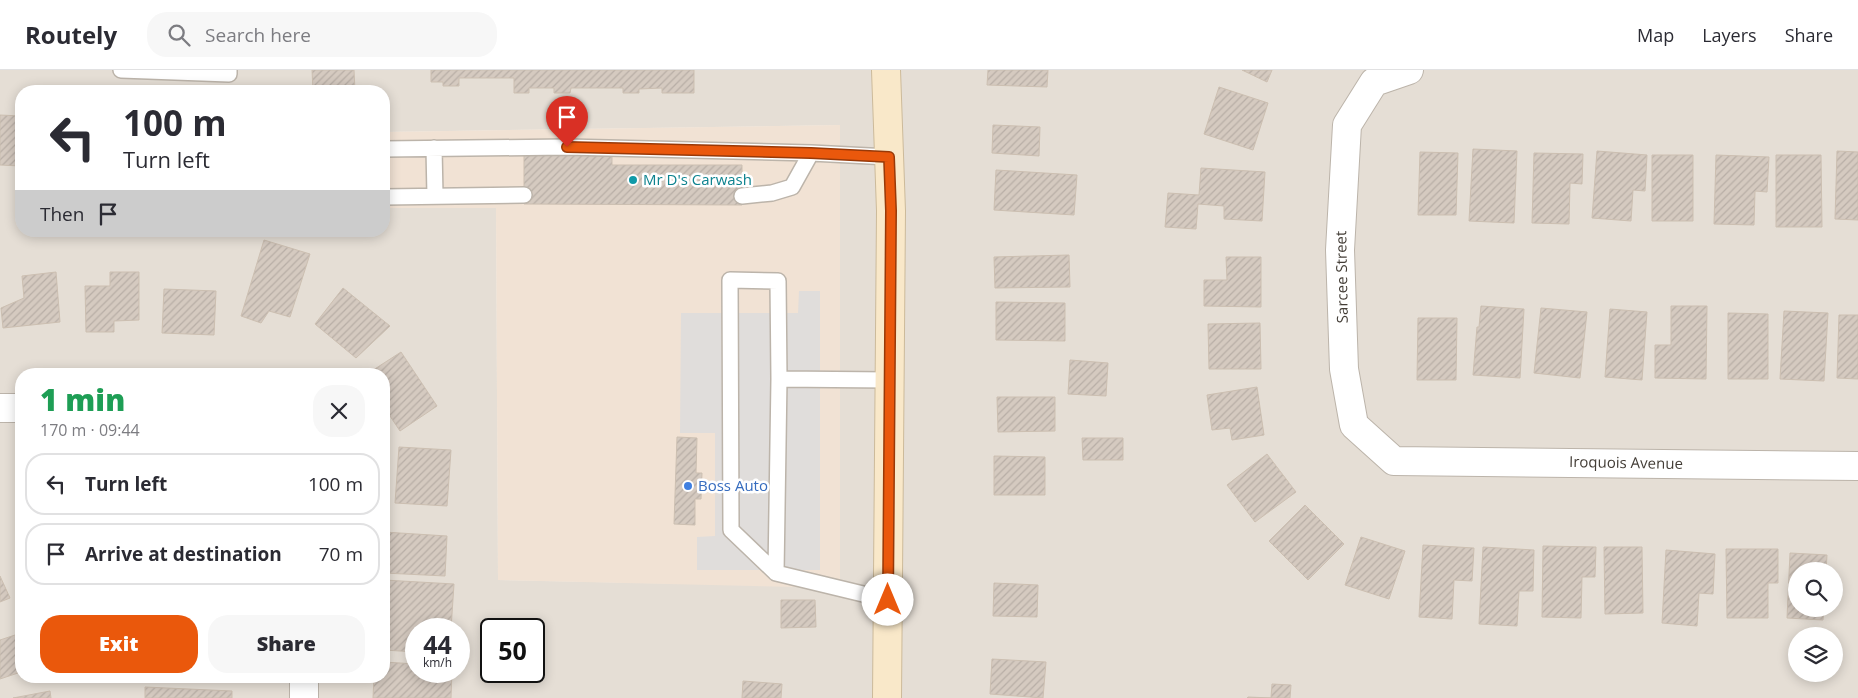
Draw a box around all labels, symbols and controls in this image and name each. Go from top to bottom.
search box [147,12,497,57]
text: Routely [25,18,117,51]
icon: search [165,21,193,49]
text: Search here [205,22,311,48]
text: Map [1637,23,1674,47]
text: Layers [1702,23,1757,47]
text: Share [1785,23,1833,47]
pin [546,96,588,147]
text: 100 m [123,99,227,146]
icon: arrive [553,103,581,131]
icon: left [40,105,105,170]
text: Turn left [123,144,210,174]
place label: Mr D's Carwash [643,169,752,189]
marker: Mr D's Carwash [627,174,639,186]
icon: arrive [94,200,122,228]
text: Then [40,201,84,227]
street label: Sarcee Street [1330,231,1352,323]
text: 1 min [40,379,125,420]
button: close [313,385,365,437]
text: 170 m · 09:44 [40,419,140,441]
street label: Iroquois Avenue [1569,451,1683,473]
icon: left [42,470,70,498]
text: Turn left [85,471,167,497]
text: 100 m [308,471,363,497]
place label: Boss Auto [698,475,768,495]
marker: Boss Auto [682,480,694,492]
icon: arrive [42,540,70,568]
text: Arrive at destination [85,541,282,567]
text: 70 m [319,541,363,567]
map controls [1788,562,1843,682]
button: search [1788,562,1843,617]
position arrow [861,573,913,625]
button: Exit [40,615,198,673]
button: Share [208,615,365,673]
speed limit sign: 50 [480,618,545,683]
text: 44 [423,627,452,661]
button: layers [1788,627,1843,682]
text: km/h [423,654,452,671]

